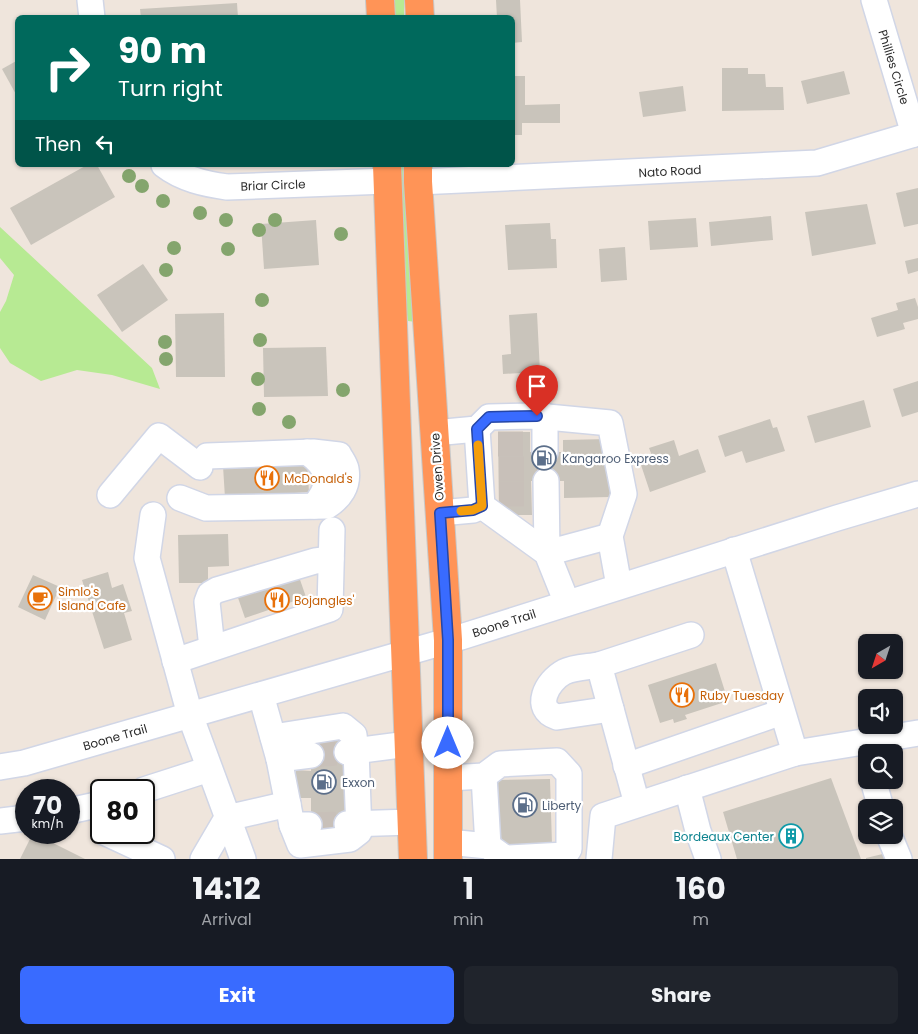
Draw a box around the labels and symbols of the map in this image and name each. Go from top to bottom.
street label: Phillies Circle [875,27,913,107]
street label: Nato Road [638,161,702,181]
street label: Briar Circle [240,175,306,195]
pin [516,365,558,416]
street label: Owen Drive [426,433,448,501]
fuel station icon: Kangaroo Express [531,445,557,471]
place label: Kangaroo Express [562,450,669,467]
restaurant icon: McDonald's [254,465,280,491]
place label: McDonald's [284,470,353,487]
place label: Simlo's Island Cafe [58,583,126,614]
cafe icon: Simlo's Island Cafe [27,585,53,611]
restaurant icon: Bojangles' [264,587,290,613]
place label: Bojangles' [294,592,355,609]
street label: Boone Trail [470,605,538,641]
north arrow [858,634,902,679]
restaurant icon: Ruby Tuesday [669,682,695,708]
place label: Ruby Tuesday [700,687,784,704]
position arrow [421,716,473,768]
street label: Boone Trail [81,720,149,754]
fuel station icon: Exxon [311,769,337,795]
place label: Exxon [342,774,375,791]
speed limit sign: 80 [90,779,155,844]
fuel station icon: Liberty [512,792,538,818]
place label: Liberty [542,797,582,814]
building icon: Bordeaux Center [778,823,804,849]
place label: Bordeaux Center [674,828,775,845]

